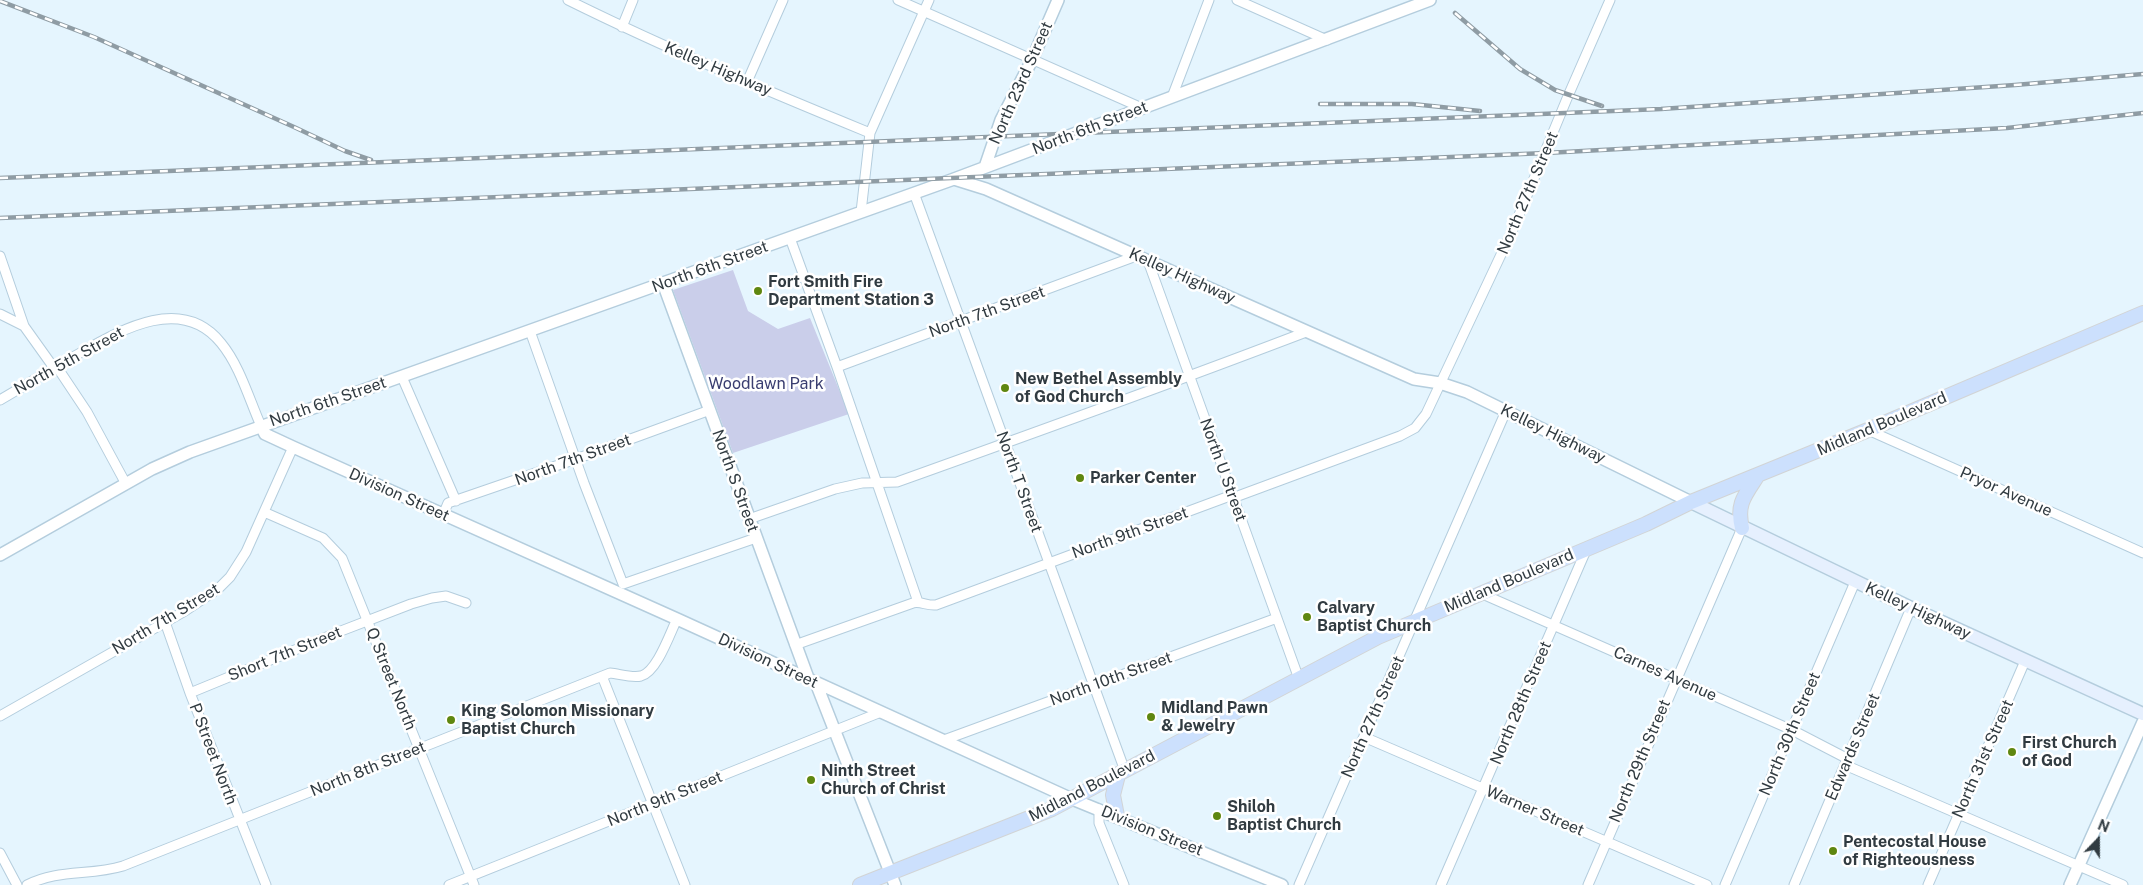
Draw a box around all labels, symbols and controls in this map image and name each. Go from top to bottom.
street label: North 23rd Street [985,19,1057,147]
street label: Kelley Highway [662,38,774,100]
street label: North 6th Street [1029,97,1151,159]
street label: North 27th Street [1493,129,1563,257]
street label: North 6th Street [649,237,771,297]
street label: Kelley Highway [1126,244,1238,308]
place label: Fort Smith Fire Department Station 3 [768,272,934,310]
street label: North 7th Street [926,282,1048,342]
marker: Fort Smith Fire Department Station 3 [752,285,764,297]
street label: North 5th Street [11,323,127,399]
place label: New Bethel Assembly of God Church [1015,369,1182,407]
street label: North 6th Street [267,373,389,431]
park label: Woodlawn Park [708,374,824,394]
marker: New Bethel Assembly of God Church [999,382,1011,394]
street label: Midland Boulevard [1814,388,1950,460]
street label: Kelley Highway [1497,400,1609,468]
street label: North U Street [1195,416,1251,524]
street label: North S Street [708,427,762,535]
street label: North T Street [992,429,1046,535]
street label: North 7th Street [512,430,634,490]
street label: Pryor Avenue [1957,463,2055,521]
street label: Division Street [346,464,452,526]
place label: Parker Center [1090,468,1196,488]
marker: Parker Center [1074,472,1086,484]
street label: North 9th Street [1069,503,1191,563]
street label: Midland Boulevard [1441,545,1577,617]
street label: Kelley Highway [1862,578,1974,644]
street label: North 7th Street [109,579,223,659]
place label: Calvary Baptist Church [1317,598,1431,636]
marker: Calvary Baptist Church [1301,611,1313,623]
street label: Short 7th Street [225,622,345,686]
street label: Q Street North [362,625,420,733]
street label: Division Street [715,629,821,693]
street label: North 28th Street [1486,638,1556,768]
street label: Carnes Avenue [1610,643,1720,705]
street label: North 10th Street [1047,648,1175,710]
street label: North 27th Street [1337,653,1409,781]
street label: North 30th Street [1755,669,1825,799]
street label: Edwards Street [1822,690,1884,804]
street label: North 29th Street [1605,697,1675,825]
street label: North 31st Street [1948,697,2018,821]
place label: Midland Pawn & Jewelry [1161,698,1268,736]
street label: P Street North [185,701,241,807]
place label: King Solomon Missionary Baptist Church [461,701,654,739]
marker: Midland Pawn & Jewelry [1145,711,1157,723]
marker: King Solomon Missionary Baptist Church [445,714,457,726]
place label: First Church of God [2022,733,2117,771]
street label: North 8th Street [307,737,429,801]
street label: Midland Boulevard [1026,746,1158,826]
marker: First Church of God [2006,746,2018,758]
place label: Ninth Street Church of Christ [821,761,946,799]
street label: North 9th Street [605,767,725,831]
marker: Ninth Street Church of Christ [805,774,817,786]
street label: Warner Street [1483,782,1587,840]
place label: Shiloh Baptist Church [1227,797,1341,835]
street label: Division Street [1098,802,1206,860]
marker: Shiloh Baptist Church [1211,810,1223,822]
north arrow [2073,815,2123,865]
text: N [2096,817,2112,836]
place label: Pentecostal House of Righteousness [1843,832,1987,870]
marker: Pentecostal House of Righteousness [1827,845,1839,857]

